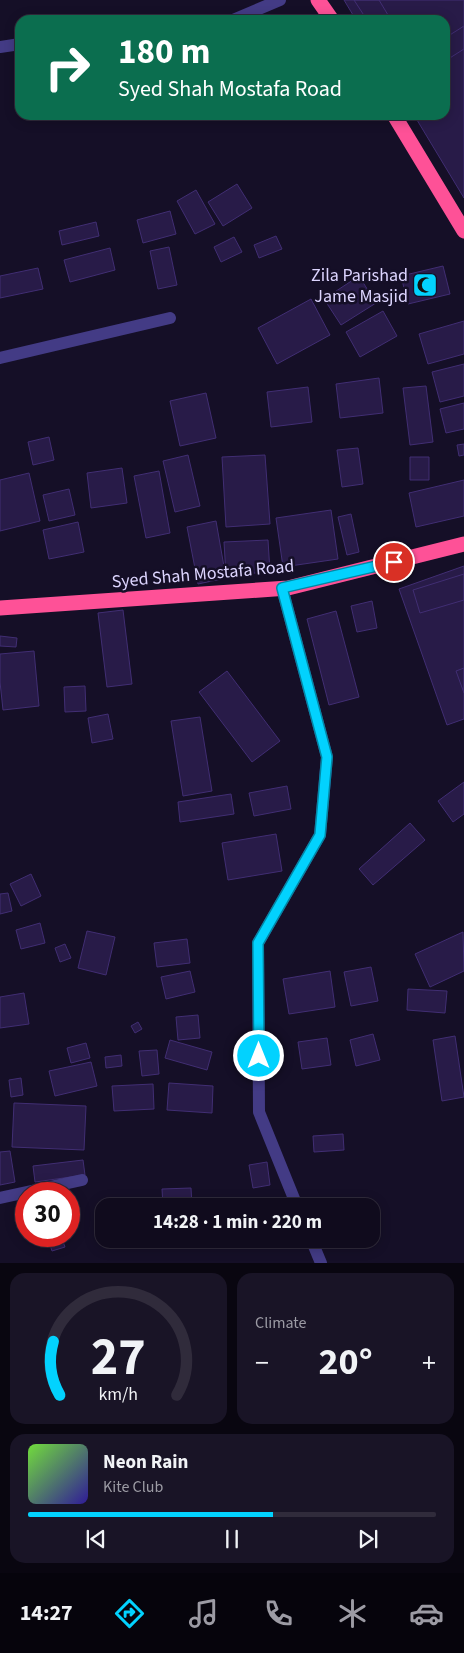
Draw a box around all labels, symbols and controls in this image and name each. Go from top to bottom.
text: 180 m [118,27,210,77]
icon: right [35,35,100,100]
text: Syed Shah Mostafa Road [118,73,342,105]
place label: Zila Parishad Jame Masjid [311,263,408,309]
mosque icon: Zila Parishad Jame Masjid [412,272,438,298]
pin [373,541,415,583]
icon: arrive [380,548,408,576]
street label: Syed Shah Mostafa Road [111,554,295,594]
position arrow [232,1029,284,1081]
speed limit sign: 30 [15,1182,80,1247]
text: 14:28 · 1 min · 220 m [153,1209,322,1236]
text: Climate [255,1312,306,1334]
text: 27 [91,1321,146,1395]
text: 20° [319,1335,373,1389]
text: − [255,1343,269,1383]
text: + [422,1343,436,1383]
text: km/h [99,1382,138,1407]
text: Neon Rain [103,1449,188,1476]
text: Kite Club [103,1476,163,1498]
icon: previous [82,1525,110,1553]
icon: pause [218,1525,246,1553]
icon: next [354,1525,382,1553]
icon: directions [112,1596,147,1631]
icon: music [186,1596,221,1631]
icon: phone [261,1596,296,1631]
icon: climate [335,1596,370,1631]
icon: car [409,1596,444,1631]
text: 14:27 [20,1597,73,1629]

